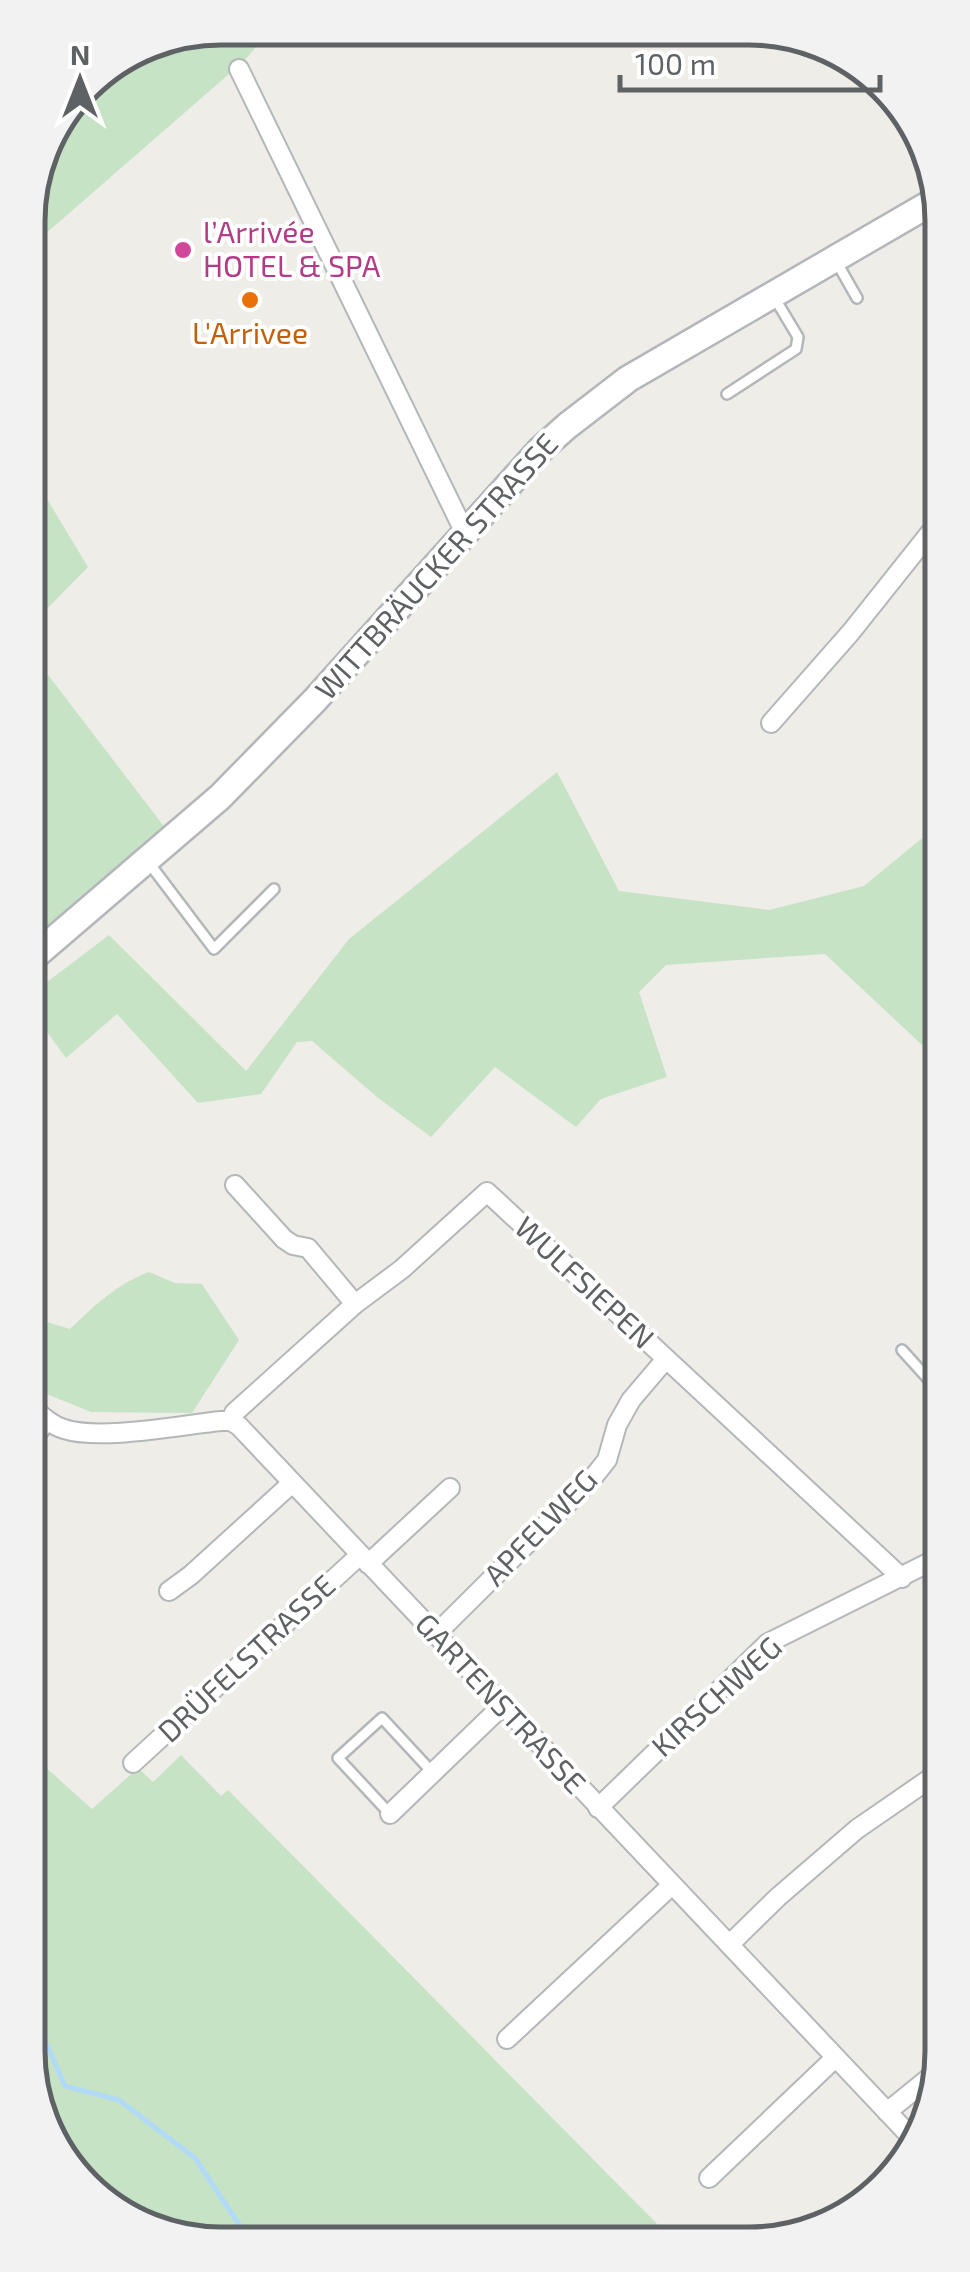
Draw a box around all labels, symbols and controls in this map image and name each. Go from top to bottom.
north arrow [30,30,130,130]
scale bar [620,30,880,92]
text: N [70,37,90,71]
text: 100 m [635,45,716,81]
place label: l’Arrivée HOTEL & SPA [203,213,381,283]
marker: l’Arrivée HOTEL & SPA [172,239,194,261]
marker: L'Arrivee [239,289,261,311]
place label: L'Arrivee [192,314,308,350]
street label: WITTBRÄUCKER STRASSE [307,425,564,706]
street label: WULFSIEPEN [508,1208,662,1355]
street label: APFELWEG [475,1461,604,1592]
street label: DRÜFELSTRASSE [150,1566,342,1749]
street label: GARTENSTRASSE [409,1605,594,1800]
street label: KIRSCHWEG [643,1628,788,1763]

